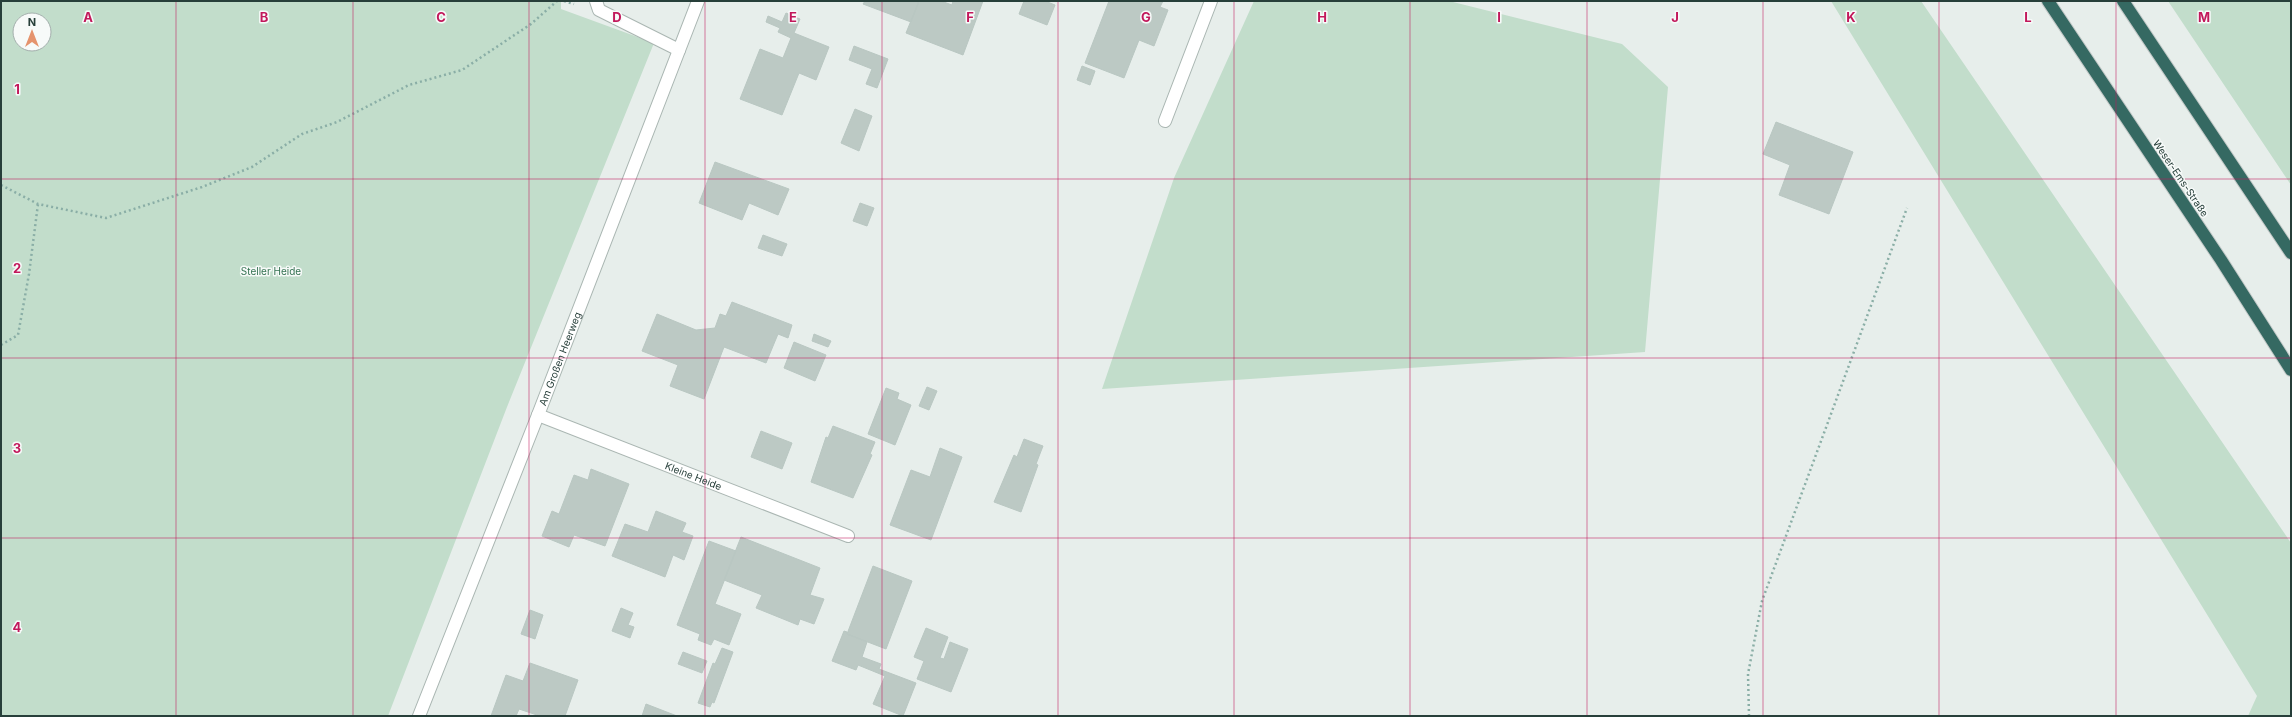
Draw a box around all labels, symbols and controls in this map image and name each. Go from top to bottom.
text: A [83,9,93,25]
text: B [260,9,269,25]
text: C [436,9,446,25]
text: D [612,9,622,25]
text: E [789,9,797,25]
text: F [966,9,974,25]
text: G [1141,9,1151,25]
text: H [1317,9,1327,25]
text: I [1497,9,1501,25]
text: J [1671,9,1679,25]
text: K [1846,9,1856,25]
text: L [2024,9,2032,25]
text: M [2198,9,2210,25]
north arrow [12,12,52,52]
text: N [28,15,36,29]
text: 1 [14,81,20,97]
street label: Weser-Ems-Straße [2151,137,2211,219]
text: 2 [13,260,21,276]
park label: Steller Heide [241,265,301,277]
street label: Am Großen Heerweg [536,310,583,407]
text: 3 [13,440,21,456]
street label: Kleine Heide [664,459,724,492]
text: 4 [13,619,22,635]

